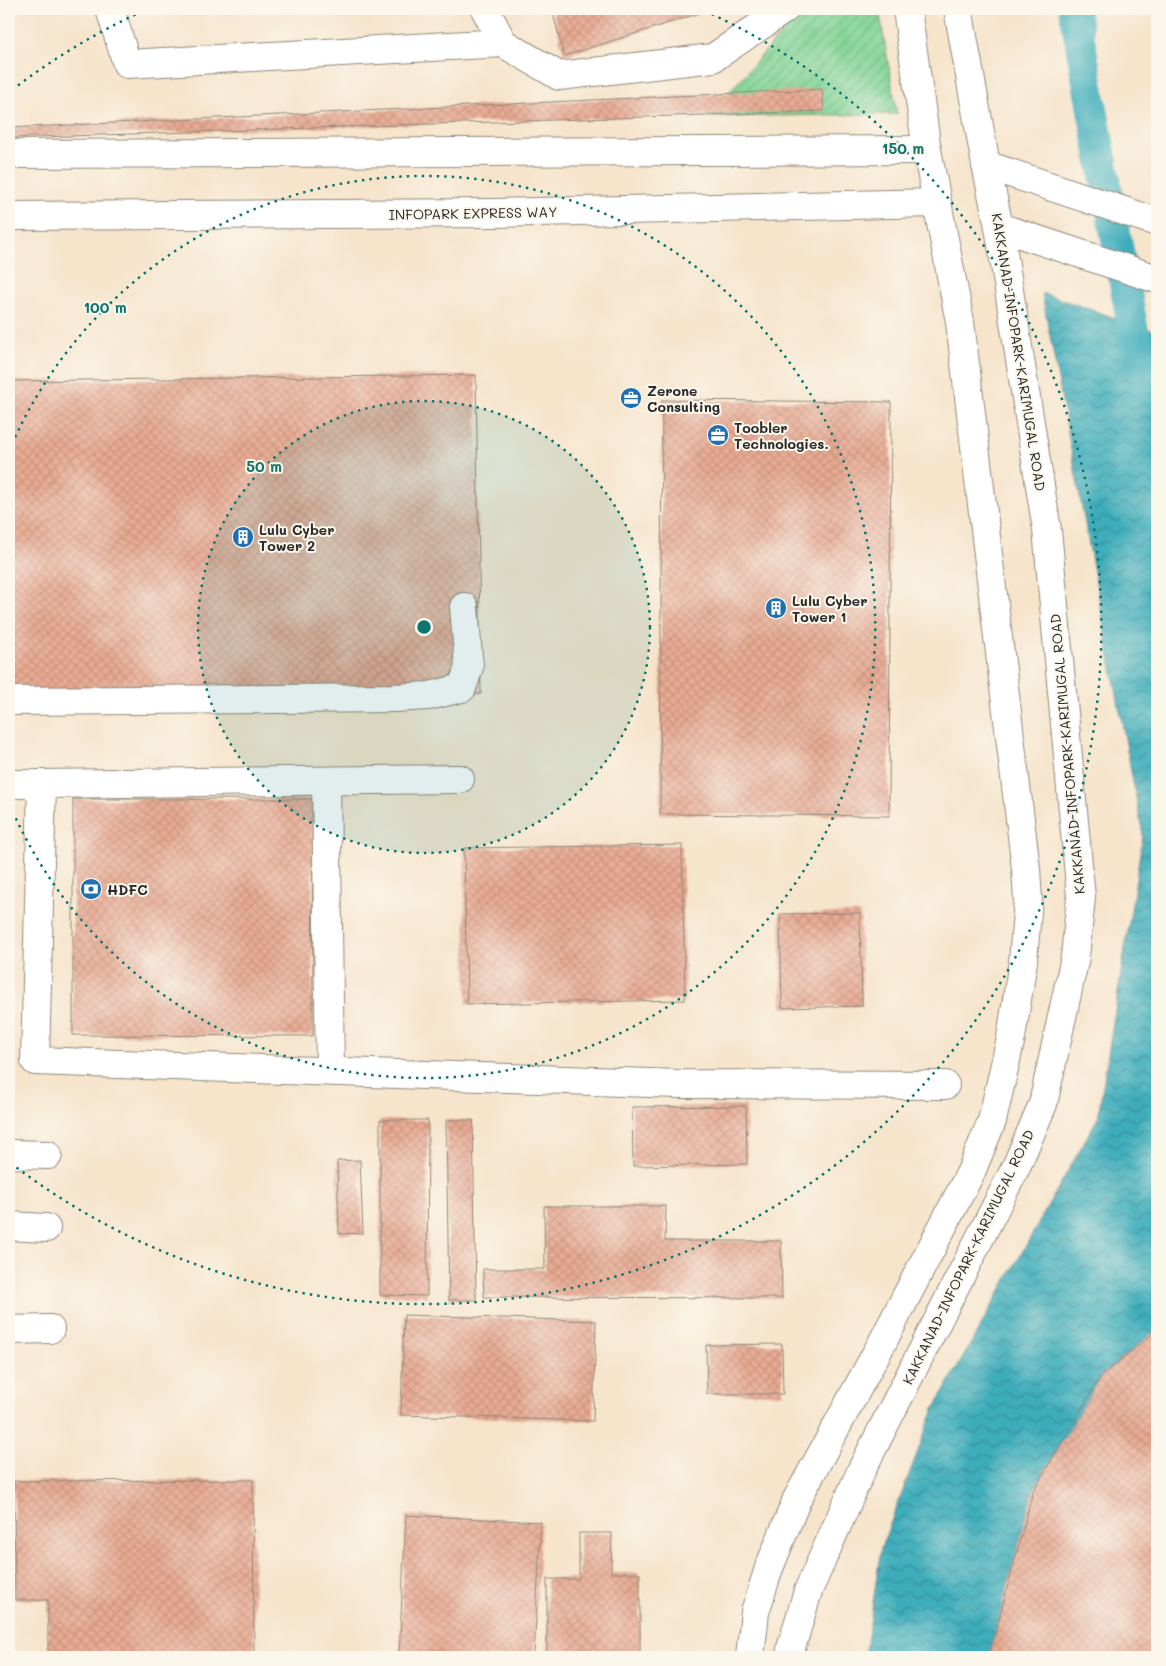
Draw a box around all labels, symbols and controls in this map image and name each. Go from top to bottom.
text: 150 m [882,138,924,158]
street label: INFOPARK EXPRESS WAY [388,202,558,224]
street label: KAKKANAD-INFOPARK-KARIMUGAL ROAD [988,212,1050,492]
text: 100 m [83,297,127,317]
place label: Zerone Consulting [647,381,720,416]
office icon: Zerone Consulting [619,386,643,410]
place label: Toobler Technologies. [734,418,829,453]
office icon: Toobler Technologies. [706,423,730,447]
text: 50 m [246,456,282,476]
place label: Lulu Cyber Tower 2 [259,520,335,555]
building icon: Lulu Cyber Tower 2 [231,525,255,549]
place label: Lulu Cyber Tower 1 [792,591,868,626]
building icon: Lulu Cyber Tower 1 [764,596,788,620]
street label: KAKKANAD-INFOPARK-KARIMUGAL ROAD [1045,613,1089,895]
centre of rings [415,618,433,636]
bank icon: HDFC [79,877,103,901]
place label: HDFC [107,880,148,899]
street label: KAKKANAD-INFOPARK-KARIMUGAL ROAD [898,1126,1038,1388]

